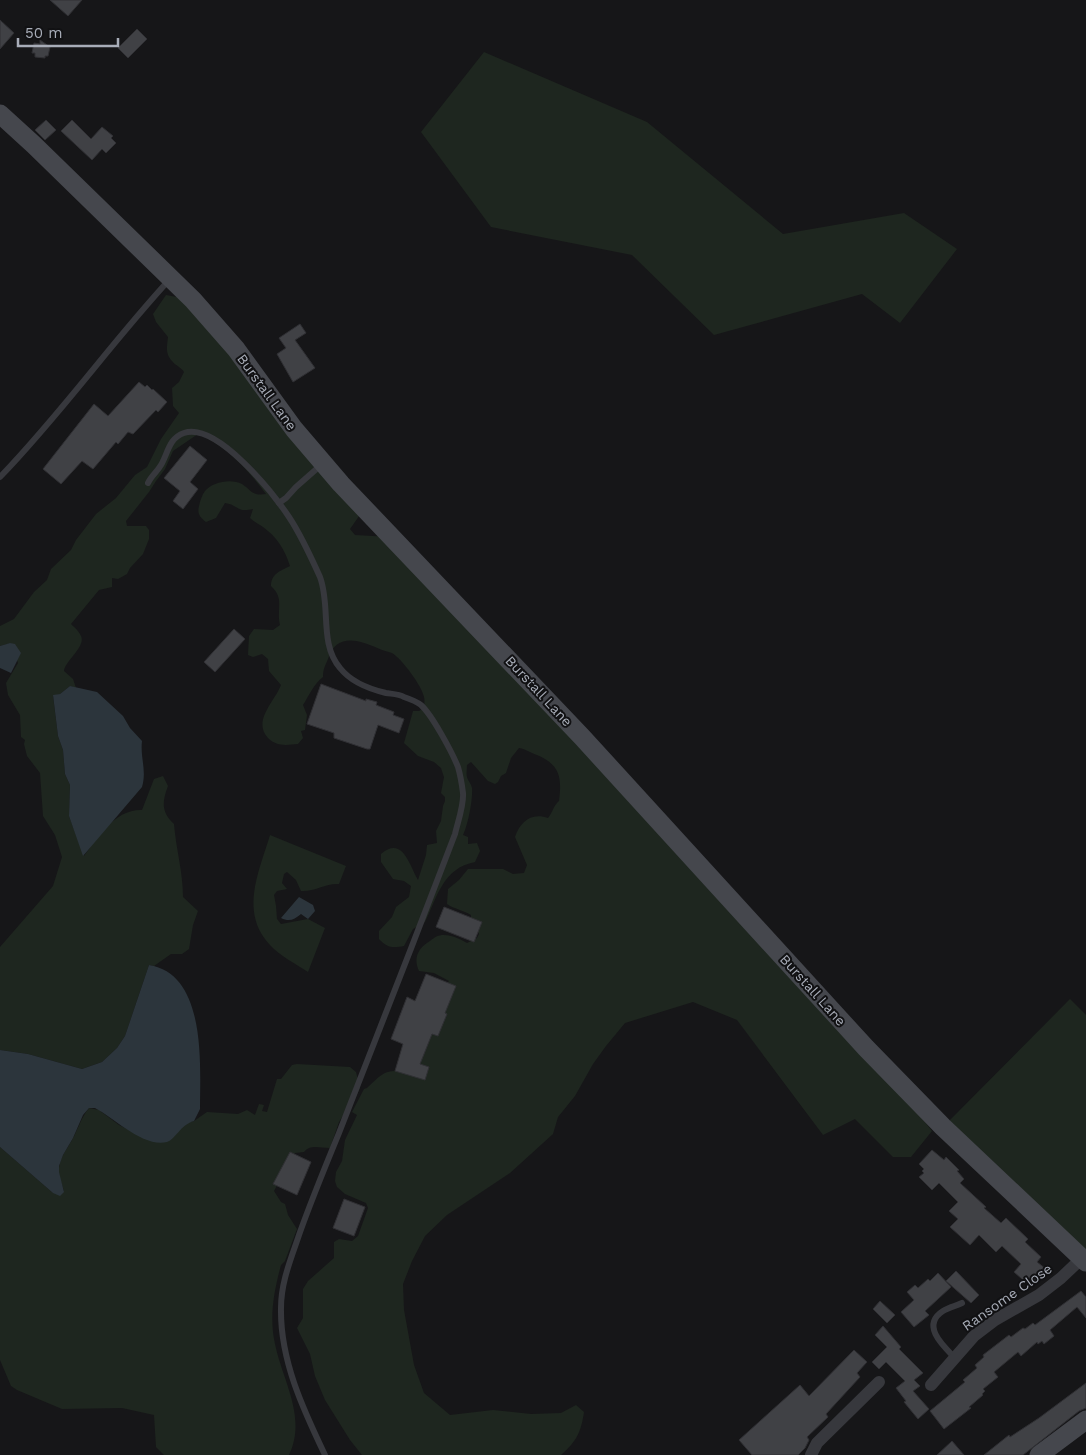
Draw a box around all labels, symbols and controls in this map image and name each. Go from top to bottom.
scale bar [18,15,118,47]
text: 50 m [25,24,62,42]
street label: Burstall Lane [234,351,300,433]
street label: Burstall Lane [502,653,576,729]
street label: Burstall Lane [777,951,849,1029]
street label: Ransome Close [959,1260,1055,1334]

